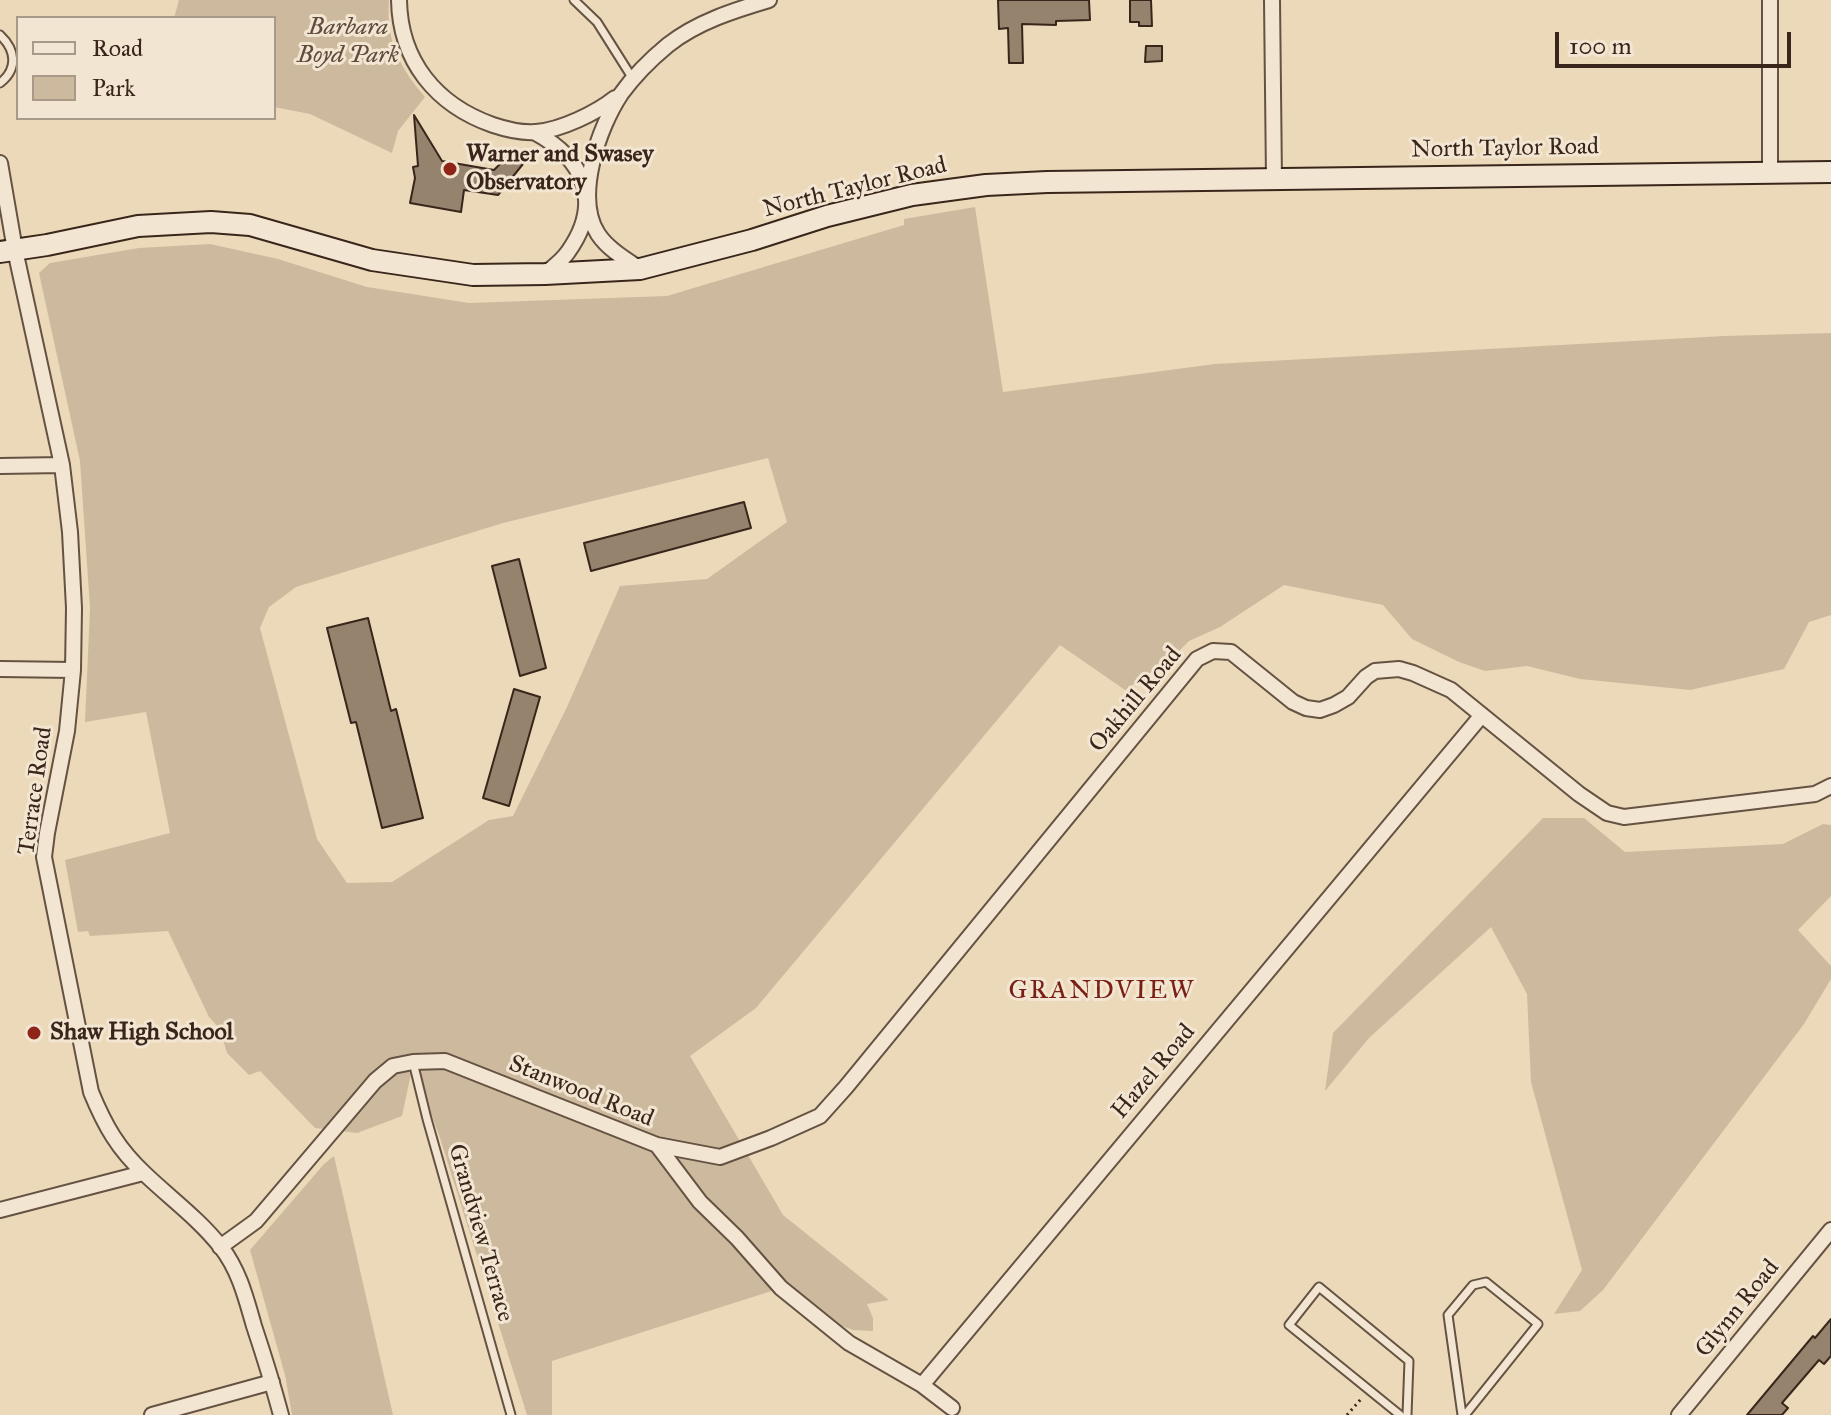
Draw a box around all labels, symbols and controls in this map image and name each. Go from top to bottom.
park label: Barbara Boyd Park [297,14,399,70]
legend [16,16,276,120]
scale bar [1559,16,1795,66]
text: 100 m [1569,31,1632,61]
text: Road [92,33,143,63]
text: Park [92,73,135,103]
street label: North Taylor Road [1411,133,1599,165]
place label: Warner and Swasey Observatory [466,141,654,197]
street label: North Taylor Road [760,151,950,225]
marker: Warner and Swasey Observatory [441,160,459,178]
street label: Oakhill Road [1084,641,1188,759]
street label: Terrace Road [13,725,59,857]
district label: GRANDVIEW [1008,976,1196,1008]
place label: Shaw High School [50,1019,233,1047]
street label: Hazel Road [1106,1019,1202,1125]
marker: Shaw High School [25,1024,43,1042]
street label: Stanwood Road [504,1050,658,1134]
street label: Grandview Terrace [441,1141,519,1325]
street label: Glynn Road [1690,1254,1786,1364]

